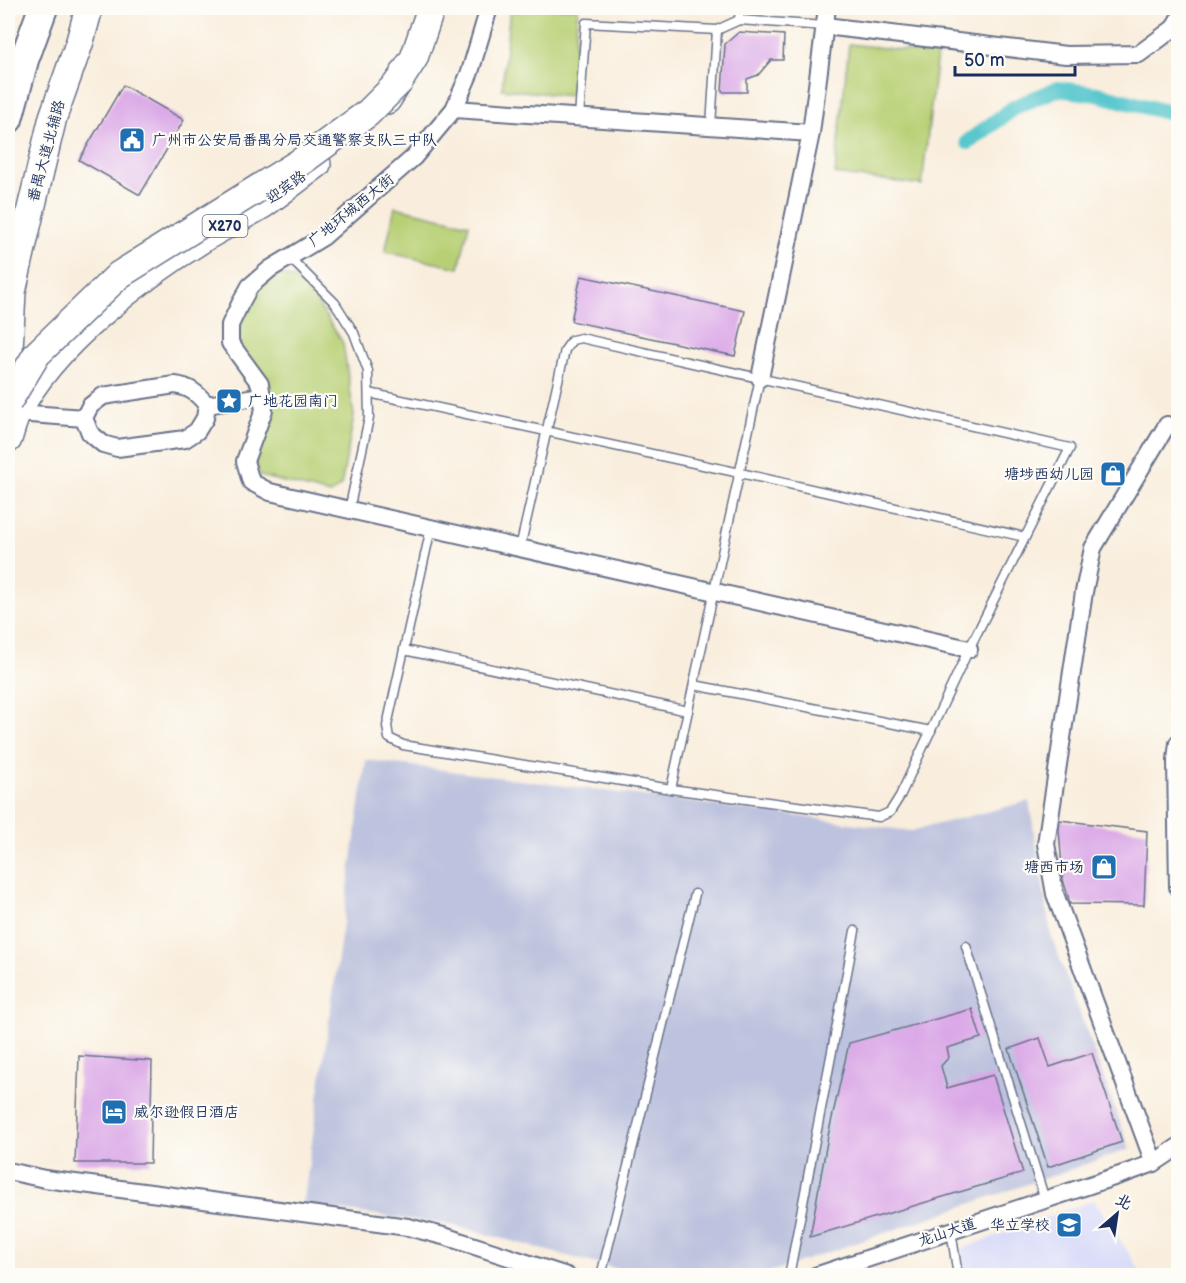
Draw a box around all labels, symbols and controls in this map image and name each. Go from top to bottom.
scale bar [955,39,1075,77]
text: 50 m [964,50,1005,71]
street label: 番禺大道北辅路 [24,98,69,204]
public building icon: 广州市公安局番禺分局交通警察支队三中队 [117,125,147,155]
place label: 广州市公安局番禺分局交通警察支队三中队 [152,131,437,150]
street label: 迎宾路 [263,166,310,208]
street label: 广地环城西大街 [305,170,398,251]
road number: X270 [202,215,248,237]
place icon: 广地花园南门 [214,386,244,416]
place label: 广地花园南门 [248,392,338,411]
shop icon: 塘埗西幼儿园 [1098,459,1128,489]
place label: 塘埗西幼儿园 [1004,465,1094,484]
shop icon: 塘西市场 [1089,852,1119,882]
place label: 塘西市场 [1024,858,1084,877]
hotel icon: 威尔逊假日酒店 [99,1097,129,1127]
place label: 威尔逊假日酒店 [134,1103,239,1122]
north arrow [1087,1184,1147,1244]
text: 北 [1112,1190,1135,1214]
school or university icon: 华立学校 [1054,1210,1084,1240]
street label: 龙山大道 [916,1214,979,1251]
place label: 华立学校 [990,1216,1050,1235]

